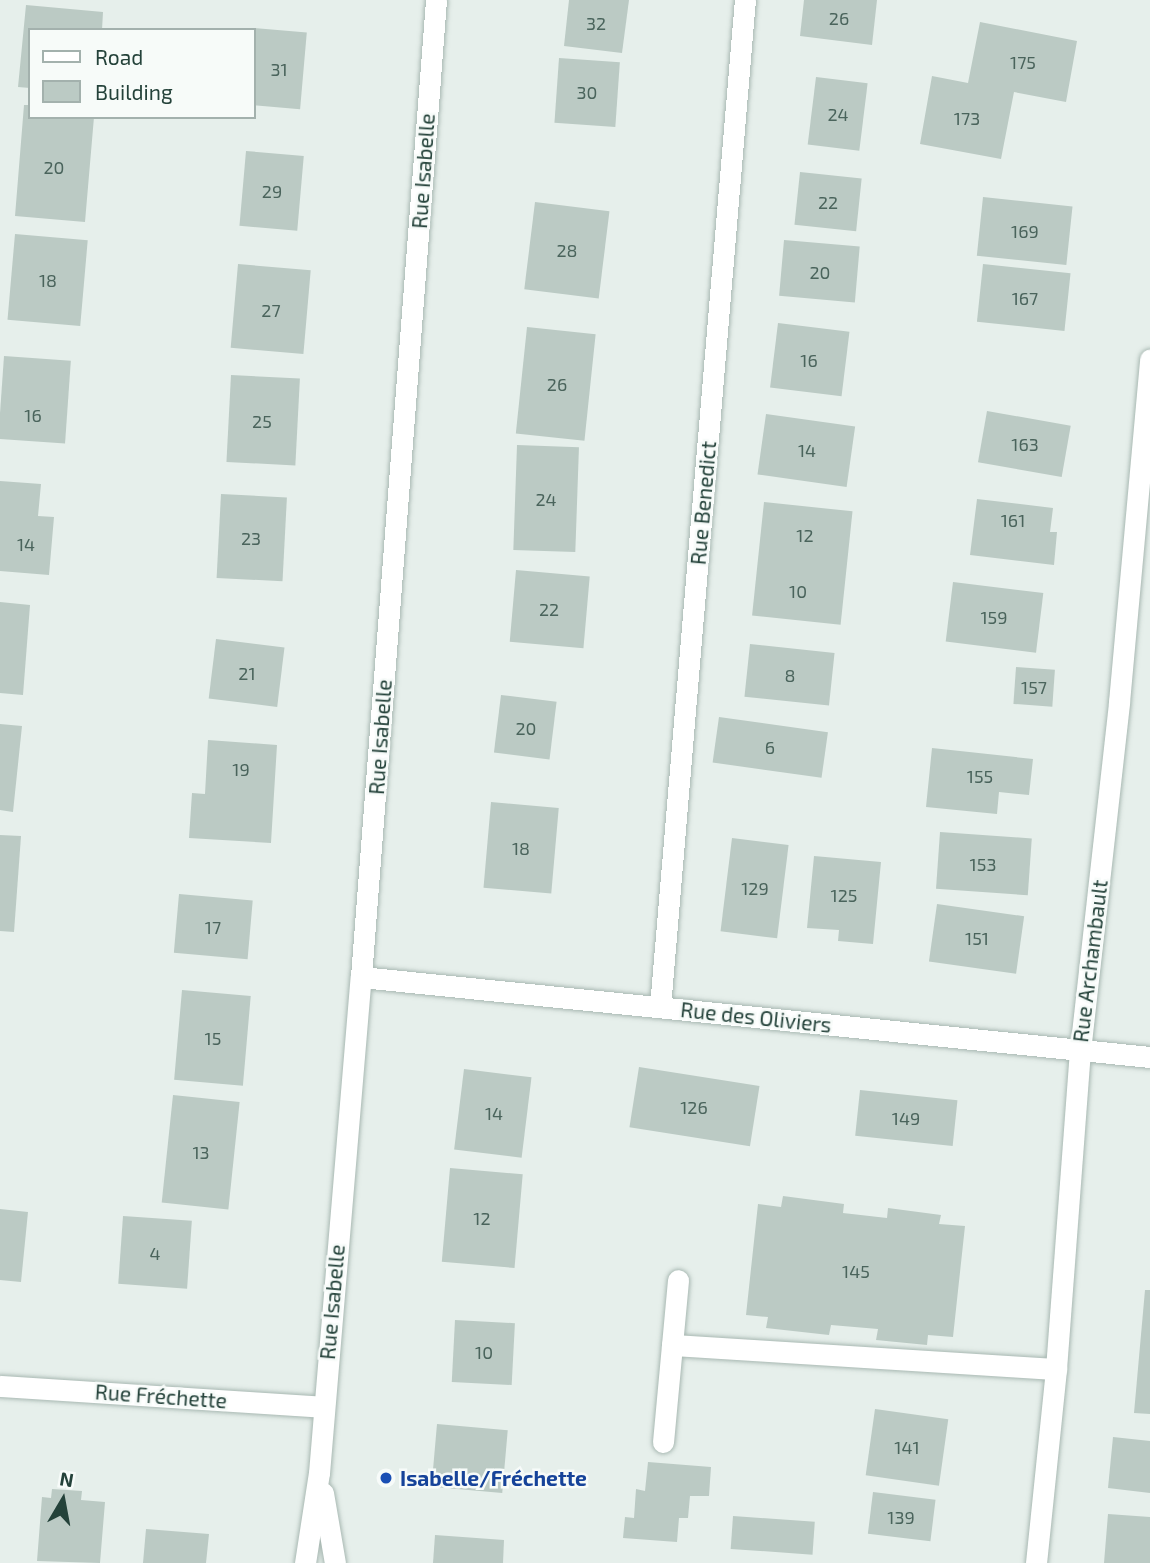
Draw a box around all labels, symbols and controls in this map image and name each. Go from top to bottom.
house number: 26 [829,7,849,29]
house number: 32 [586,12,606,34]
legend [28,28,256,119]
text: Road [95,44,143,69]
house number: 175 [1010,51,1036,73]
house number: 31 [270,58,288,80]
text: Building [95,79,173,104]
house number: 30 [577,81,597,103]
house number: 24 [827,103,849,125]
house number: 173 [954,107,980,129]
street label: Rue Isabelle [406,112,440,230]
house number: 20 [44,156,64,178]
house number: 29 [262,180,282,202]
house number: 22 [818,191,838,213]
house number: 169 [1011,220,1039,242]
house number: 28 [556,239,578,261]
house number: 20 [810,261,830,283]
house number: 18 [39,269,57,291]
house number: 167 [1012,287,1038,309]
house number: 27 [261,299,281,321]
house number: 16 [800,349,818,371]
house number: 26 [547,373,567,395]
house number: 16 [24,404,42,426]
house number: 25 [252,410,272,432]
house number: 163 [1011,433,1039,455]
house number: 14 [798,439,816,461]
street label: Rue Benedict [685,440,721,566]
house number: 24 [535,488,557,510]
house number: 161 [1001,509,1025,531]
house number: 12 [796,524,814,546]
house number: 23 [241,527,261,549]
house number: 14 [17,533,35,555]
house number: 10 [789,580,807,602]
house number: 22 [539,598,559,620]
house number: 159 [980,606,1008,628]
house number: 21 [238,662,256,684]
house number: 8 [785,664,795,686]
house number: 157 [1021,676,1047,698]
street label: Rue Isabelle [363,678,397,796]
house number: 20 [516,717,536,739]
house number: 6 [765,736,775,758]
house number: 19 [232,758,250,780]
house number: 155 [967,765,993,787]
house number: 18 [512,837,530,859]
house number: 153 [970,853,996,875]
house number: 129 [741,877,769,899]
street label: Rue Archambault [1067,878,1113,1044]
house number: 125 [831,884,857,906]
house number: 17 [205,916,221,938]
house number: 151 [965,927,989,949]
street label: Rue des Oliviers [679,997,833,1037]
house number: 15 [205,1027,221,1049]
house number: 126 [680,1096,708,1118]
house number: 14 [485,1102,503,1124]
house number: 149 [892,1107,920,1129]
house number: 13 [192,1141,210,1163]
house number: 12 [473,1207,491,1229]
house number: 4 [149,1242,161,1264]
street label: Rue Isabelle [314,1243,350,1361]
house number: 145 [842,1260,870,1282]
house number: 10 [475,1341,493,1363]
street label: Rue Fréchette [94,1379,228,1413]
house number: 141 [894,1436,920,1458]
north arrow [28,1465,98,1535]
place label: Isabelle/Fréchette [400,1465,587,1491]
text: N [58,1466,75,1491]
marker: Isabelle/Fréchette [378,1470,394,1486]
house number: 139 [887,1506,915,1528]

